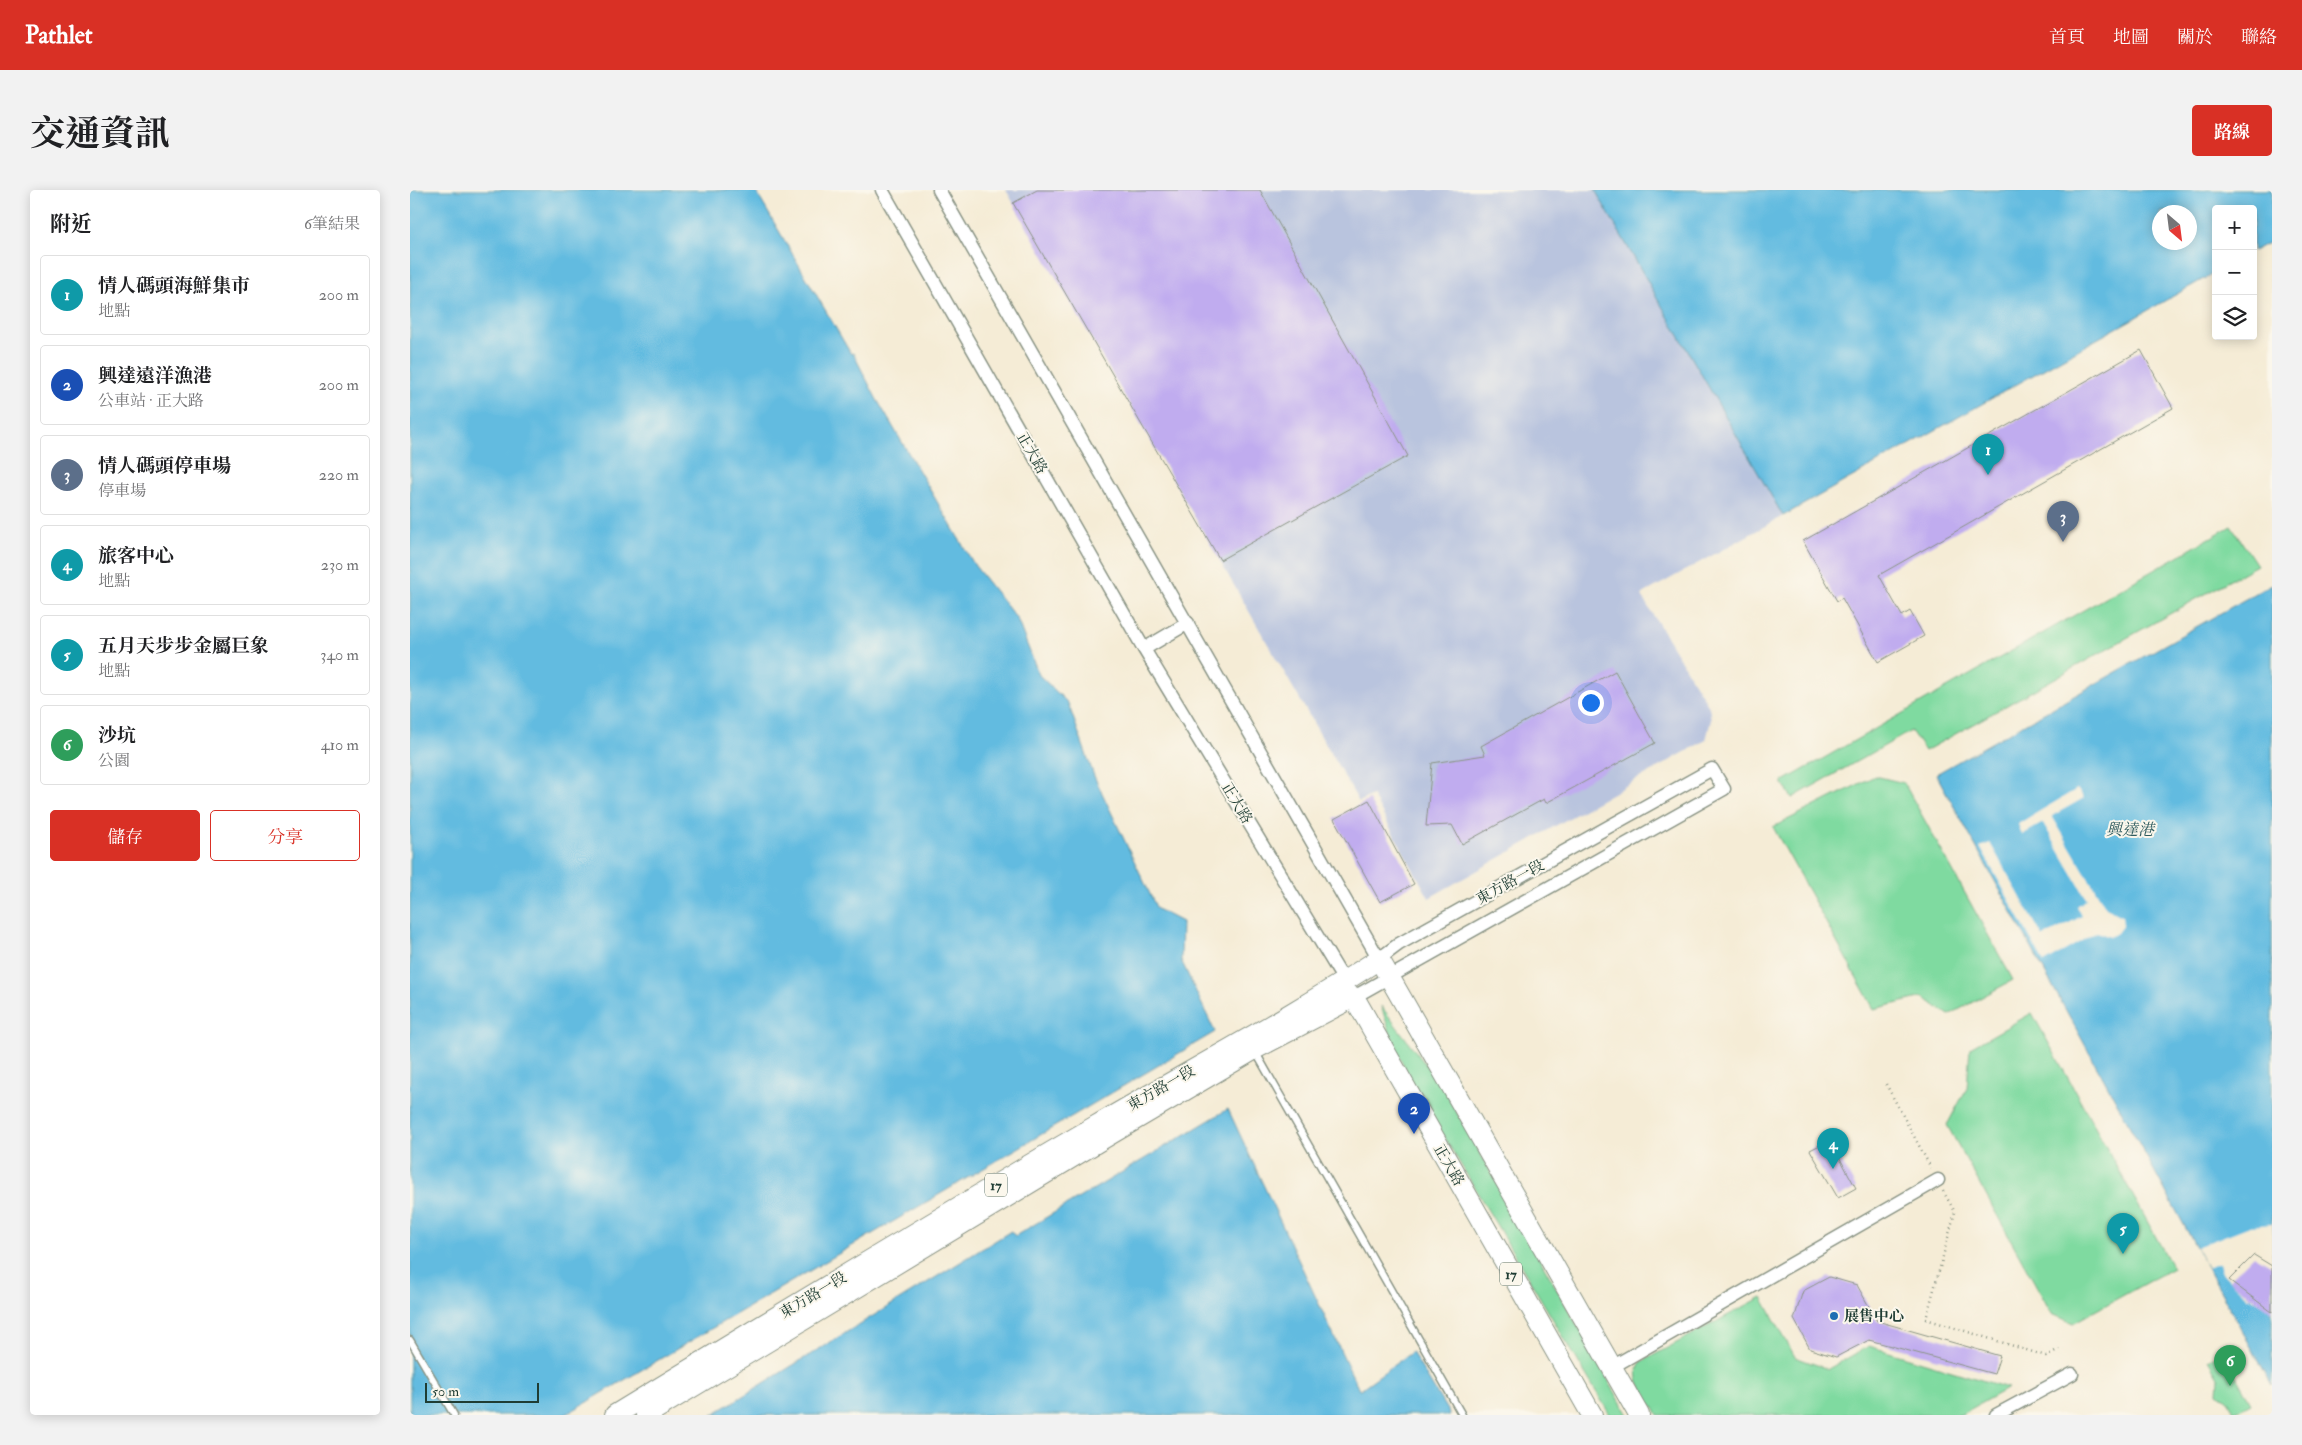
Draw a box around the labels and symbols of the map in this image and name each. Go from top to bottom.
north arrow [2152,205,2197,250]
street label: 正大路 [1012,429,1051,477]
pin: 1 [1972,434,2004,475]
pin: 3 [2047,501,2079,542]
your location [1578,690,1604,716]
street label: 正大路 [1217,779,1256,827]
water label: 興達港 [2106,820,2156,840]
street label: 東方路一段 [1473,856,1548,909]
street label: 東方路一段 [1124,1061,1198,1115]
pin: 2 [1398,1093,1430,1134]
pin: 4 [1817,1128,1849,1169]
street label: 正大路 [1429,1141,1468,1189]
road number: 17 [985,1174,1007,1196]
pin: 5 [2107,1213,2139,1254]
road number: 17 [1500,1262,1522,1286]
street label: 東方路一段 [776,1268,850,1323]
place label: 展售中心 [1844,1307,1904,1326]
marker: 展售中心 [1828,1310,1840,1322]
pin: 6 [2214,1345,2246,1386]
scale bar [425,1380,539,1403]

